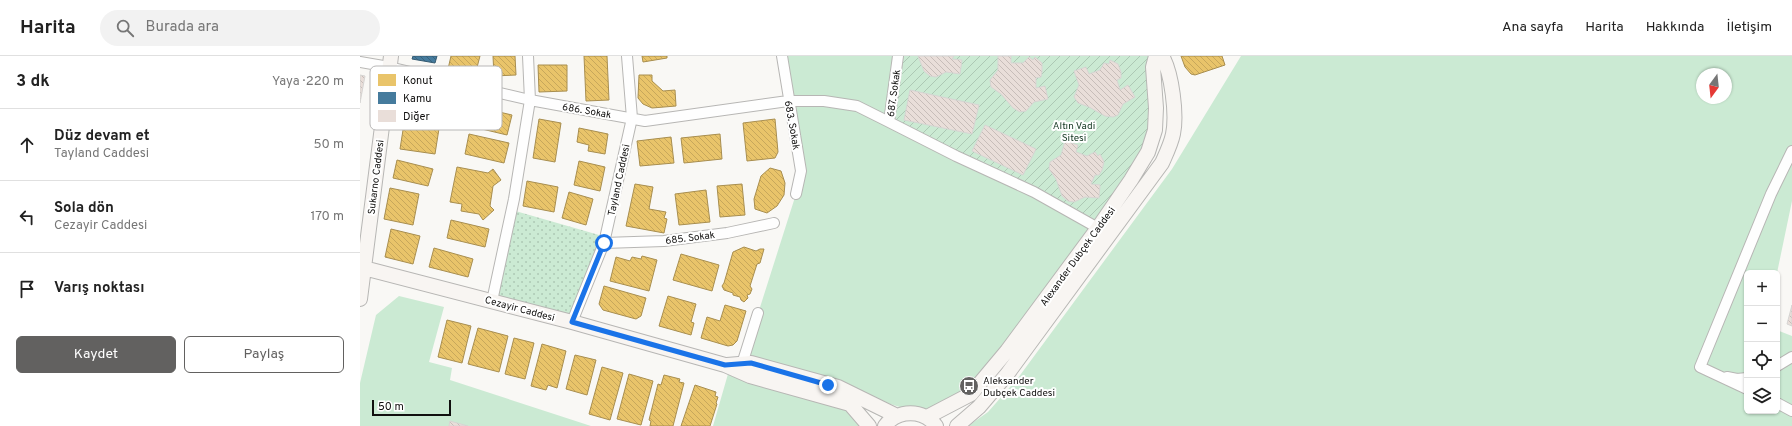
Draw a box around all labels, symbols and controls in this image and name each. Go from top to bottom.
search box [100,10,380,46]
text: Harita [20,16,76,40]
icon: search [114,17,136,39]
text: Burada ara [146,18,219,37]
text: Ana sayfa [1502,19,1563,36]
text: Harita [1585,19,1624,36]
text: Hakkında [1646,19,1704,36]
text: İletişim [1726,19,1772,36]
legend [370,66,502,130]
north arrow [1696,68,1732,104]
street label: 687. Sokak [885,69,904,118]
text: 3 dk [16,71,50,93]
text: Yaya · 220 m [272,74,344,90]
text: Konut [403,74,433,88]
text: Kamu [403,92,432,106]
street label: 683. Sokak [781,100,802,151]
street label: 686. Sokak [561,101,612,122]
text: Diğer [403,110,431,124]
park label: Altın Vadi Sitesi [1053,120,1095,145]
text: Düz devam et [54,127,150,146]
icon: ahead [16,134,38,156]
text: 50 m [314,137,344,153]
street label: Sukarno Caddesi [365,139,388,215]
street label: Tayland Caddesi [606,143,633,217]
text: Tayland Caddesi [54,146,149,162]
text: Sola dön [54,199,114,218]
street label: Alexander Dubçek Caddesi [1038,205,1119,309]
icon: left [16,206,38,228]
text: 170 m [310,209,344,225]
text: Cezayir Caddesi [54,218,147,234]
street label: 685. Sokak [665,229,716,248]
route start [595,234,613,252]
map controls [1744,270,1780,414]
button: + [1744,270,1780,306]
icon: arrive [16,278,38,300]
text: Varış noktası [54,279,145,298]
street label: Cezayir Caddesi [483,294,556,325]
button: − [1744,306,1780,342]
button: Kaydet [16,336,176,373]
button: Paylaş [184,336,344,373]
button: locate [1744,342,1780,378]
bus stop icon: Aleksander Dubçek Caddesi [958,375,980,397]
place label: Aleksander Dubçek Caddesi [983,375,1055,400]
route end [819,376,837,394]
button: layers [1744,378,1780,414]
scale bar [372,398,451,417]
text: 50 m [378,400,404,414]

